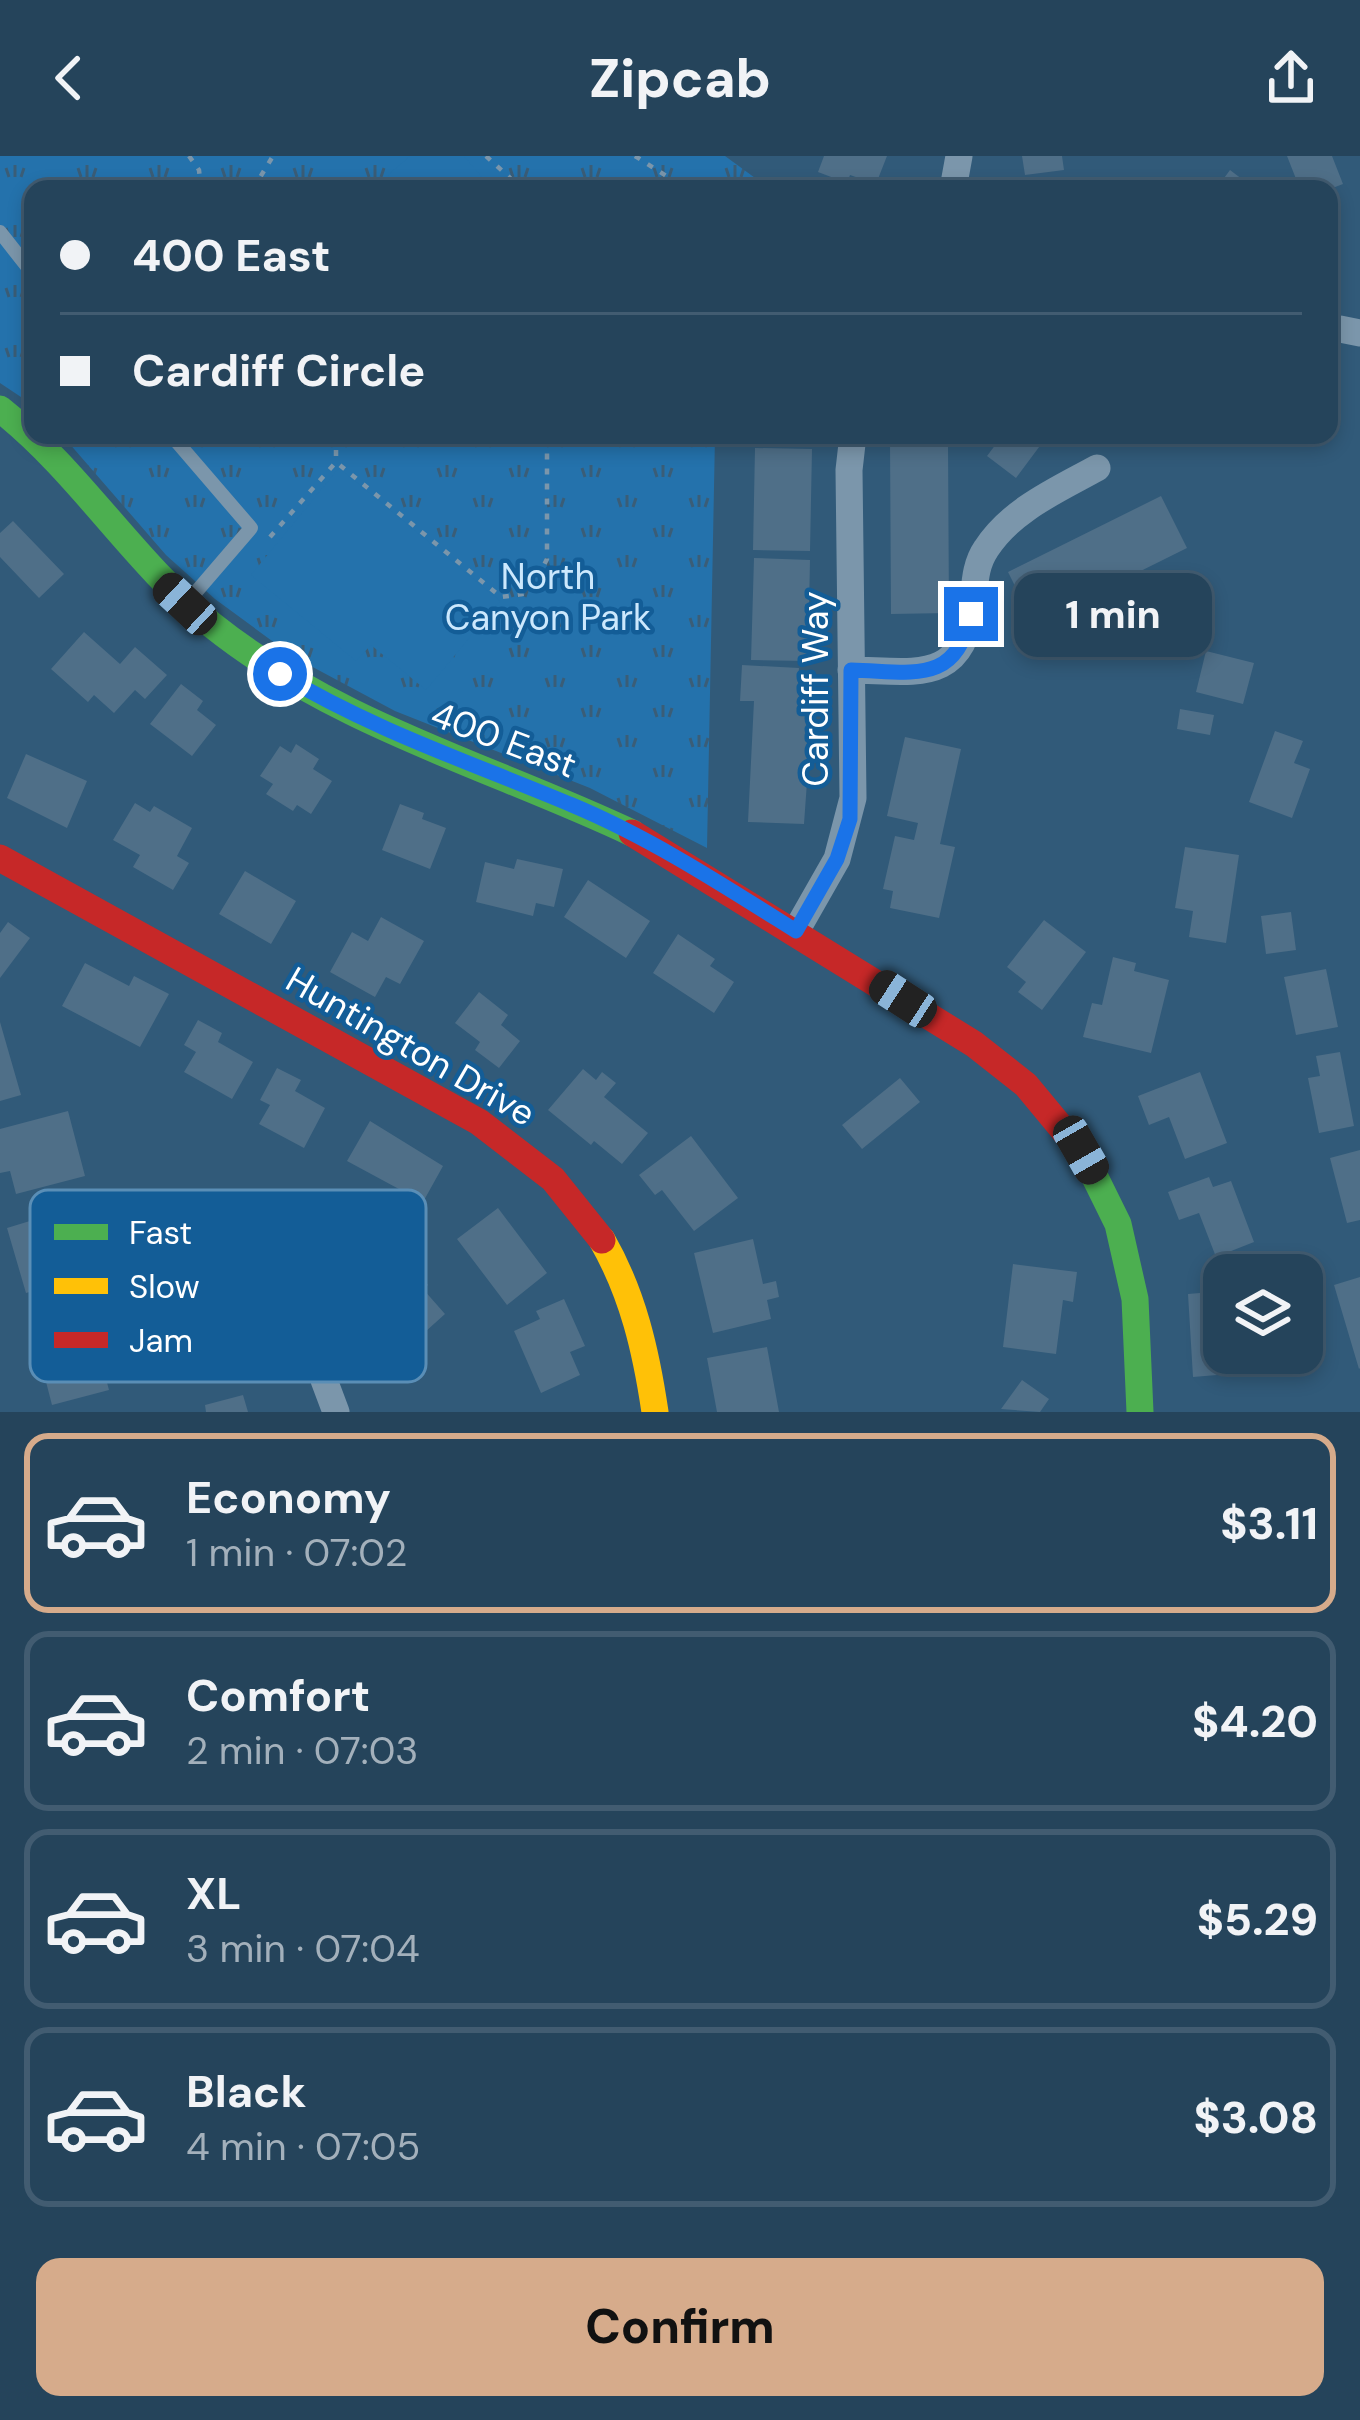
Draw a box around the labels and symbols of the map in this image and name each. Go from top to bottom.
park label: North Canyon Park [445,553,651,641]
car [146,566,224,642]
callout: 1 min [1013,572,1211,656]
route end [944,587,998,641]
street label: Cardiff Way [792,591,839,787]
route start [253,647,307,701]
street label: 400 East [424,690,583,789]
street label: Huntington Drive [278,956,544,1137]
car [863,964,943,1034]
car [1047,1110,1115,1190]
legend [30,1190,426,1382]
text: Fast [129,1211,192,1254]
text: Slow [129,1265,200,1308]
text: Jam [129,1319,193,1362]

